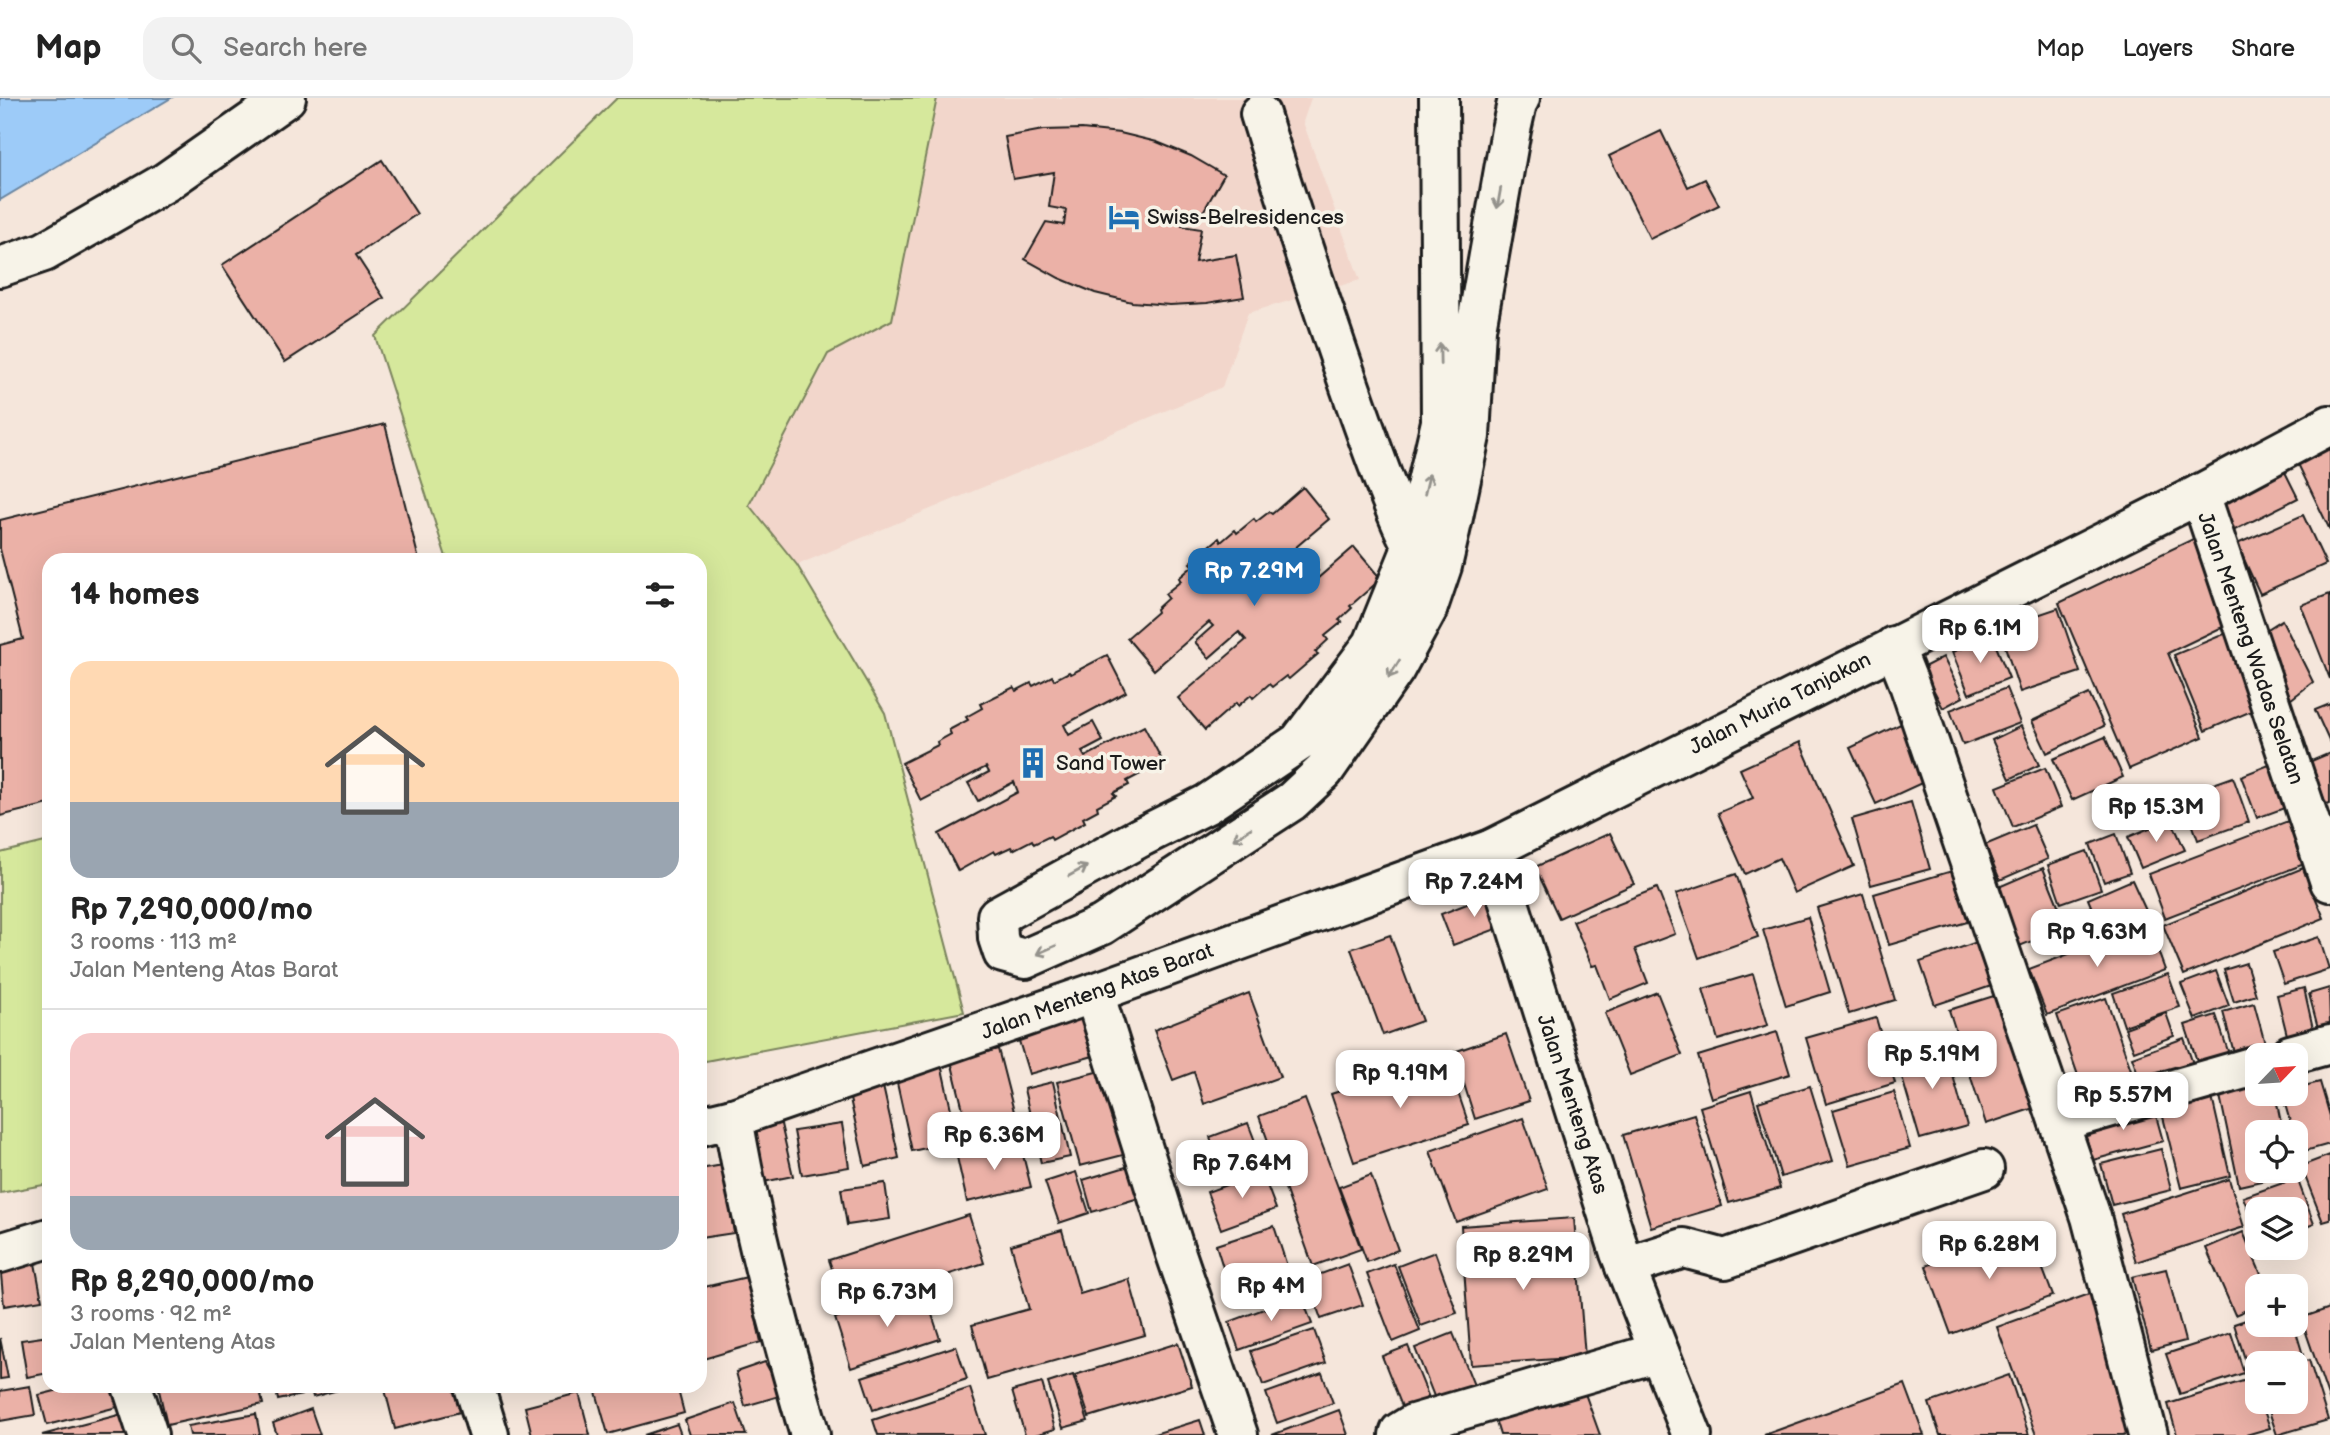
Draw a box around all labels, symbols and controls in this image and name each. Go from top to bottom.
search box [143,17,633,80]
text: Map [35,28,101,68]
icon: search [167,29,205,67]
text: Search here [223,33,367,64]
text: Map [2036,34,2084,63]
text: Layers [2122,34,2193,63]
text: Share [2231,34,2295,63]
one-way arrow [1492,186,1505,209]
hotel icon: Swiss-Belresidences [1107,200,1141,234]
place label: Swiss-Belresidences [1147,205,1344,230]
one-way arrow [1433,342,1447,365]
one-way arrow [1421,473,1434,496]
street label: Jalan Menteng Wadas Selatan [2192,509,2309,788]
pin: Rp 7.29M [1182,548,1326,608]
text: Rp 7.29M [1204,557,1304,585]
icon: filters [641,576,679,614]
text: 14 homes [70,577,199,613]
pin: Rp 6.1M [1915,606,2045,665]
text: Rp 6.1M [1938,614,2022,642]
street label: Jalan Muria Tanjakan [1685,647,1875,760]
one-way arrow [1386,659,1400,679]
icon: home [312,707,438,833]
building icon: Sand Tower [1016,746,1050,780]
place label: Sand Tower [1056,751,1166,776]
pin: Rp 15.3M [2084,784,2228,844]
text: Rp 15.3M [2108,793,2204,821]
one-way arrow [1232,827,1252,841]
pin: Rp 7.24M [1402,860,1546,919]
one-way arrow [1068,864,1088,878]
text: Rp 7.24M [1424,868,1524,896]
text: Rp 7,290,000/mo [70,892,313,928]
pin: Rp 9.63M [2025,910,2169,969]
text: Rp 9.63M [2047,918,2147,946]
text: 3 rooms · 113 m² [70,928,237,956]
street label: Jalan Menteng Atas Barat [978,938,1217,1045]
one-way arrow [1036,944,1058,957]
text: Jalan Menteng Atas Barat [70,956,338,984]
street label: Jalan Menteng Atas [1532,1011,1613,1197]
pin: Rp 5.19M [1860,1032,2004,1091]
text: Rp 5.19M [1884,1040,1980,1068]
north arrow [2245,1043,2308,1106]
map controls [2245,1043,2308,1414]
pin: Rp 9.19M [1328,1051,1472,1110]
text: Rp 9.19M [1352,1059,1448,1087]
pin: Rp 5.57M [2051,1072,2195,1132]
icon: home [312,1079,438,1205]
text: Rp 5.57M [2073,1081,2173,1109]
pin: Rp 6.36M [922,1112,1066,1172]
button: locate [2245,1120,2308,1183]
text: Rp 6.36M [943,1121,1045,1149]
pin: Rp 7.64M [1170,1140,1314,1200]
text: Rp 7.64M [1192,1149,1292,1177]
button: layers [2245,1197,2308,1260]
pin: Rp 6.28M [1917,1222,2061,1281]
text: Rp 6.28M [1938,1230,2040,1258]
pin: Rp 8.29M [1451,1232,1595,1292]
text: Rp 8.29M [1472,1241,1574,1269]
text: Rp 8,290,000/mo [70,1264,314,1300]
pin: Rp 4M [1222,1264,1320,1323]
pin: Rp 6.73M [815,1270,959,1329]
text: Rp 4M [1237,1272,1305,1300]
button: + [2245,1274,2308,1337]
text: Rp 6.73M [837,1278,937,1306]
text: 3 rooms · 92 m² [70,1300,232,1328]
text: Jalan Menteng Atas [70,1328,275,1356]
button: − [2245,1351,2308,1414]

